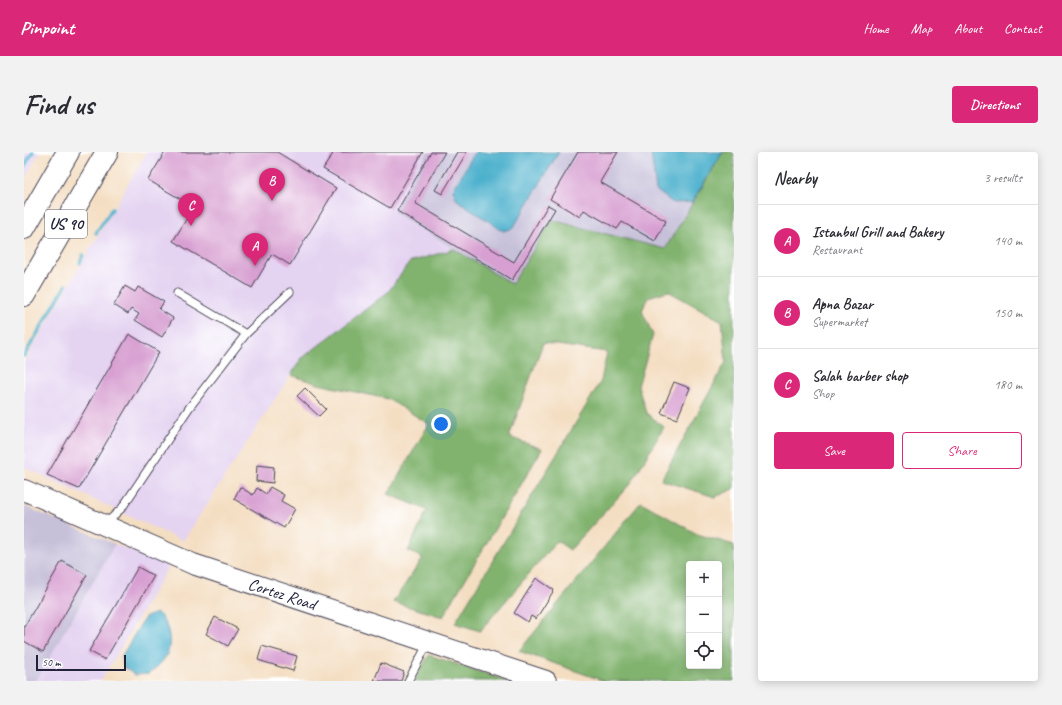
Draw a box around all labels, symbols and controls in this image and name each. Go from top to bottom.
text: Pinpoint [20,16,74,40]
text: Home [863,20,889,37]
text: Map [911,20,932,37]
text: About [954,20,982,37]
text: Contact [1004,20,1042,37]
button: Directions [952,86,1038,123]
text: Find us [24,87,94,122]
pin: B [259,168,285,201]
text: Nearby [774,168,817,189]
text: 3 results [984,170,1022,186]
pin: C [178,193,204,226]
road number: US 90 [45,210,87,238]
text: Istanbul Grill and Bakery [812,223,943,242]
pin: A [242,233,268,266]
text: A [784,233,790,249]
text: 140 m [994,233,1022,249]
text: Restaurant [812,242,862,258]
text: Apna Bazar [812,295,873,314]
text: B [784,305,790,321]
text: 150 m [994,305,1022,321]
text: Supermarket [812,314,867,330]
text: Salah barber shop [812,367,908,386]
text: C [784,377,790,393]
text: 180 m [994,377,1022,393]
text: Shop [812,386,834,402]
your location [431,414,451,434]
button: Save [774,432,894,469]
button: Share [902,432,1022,469]
map controls [686,561,722,669]
button: + [686,561,722,597]
street label: Cortez Road [246,573,321,615]
button: − [686,597,722,633]
button: locate [686,633,722,669]
scale bar [36,653,126,672]
text: 50 m [42,655,61,669]

